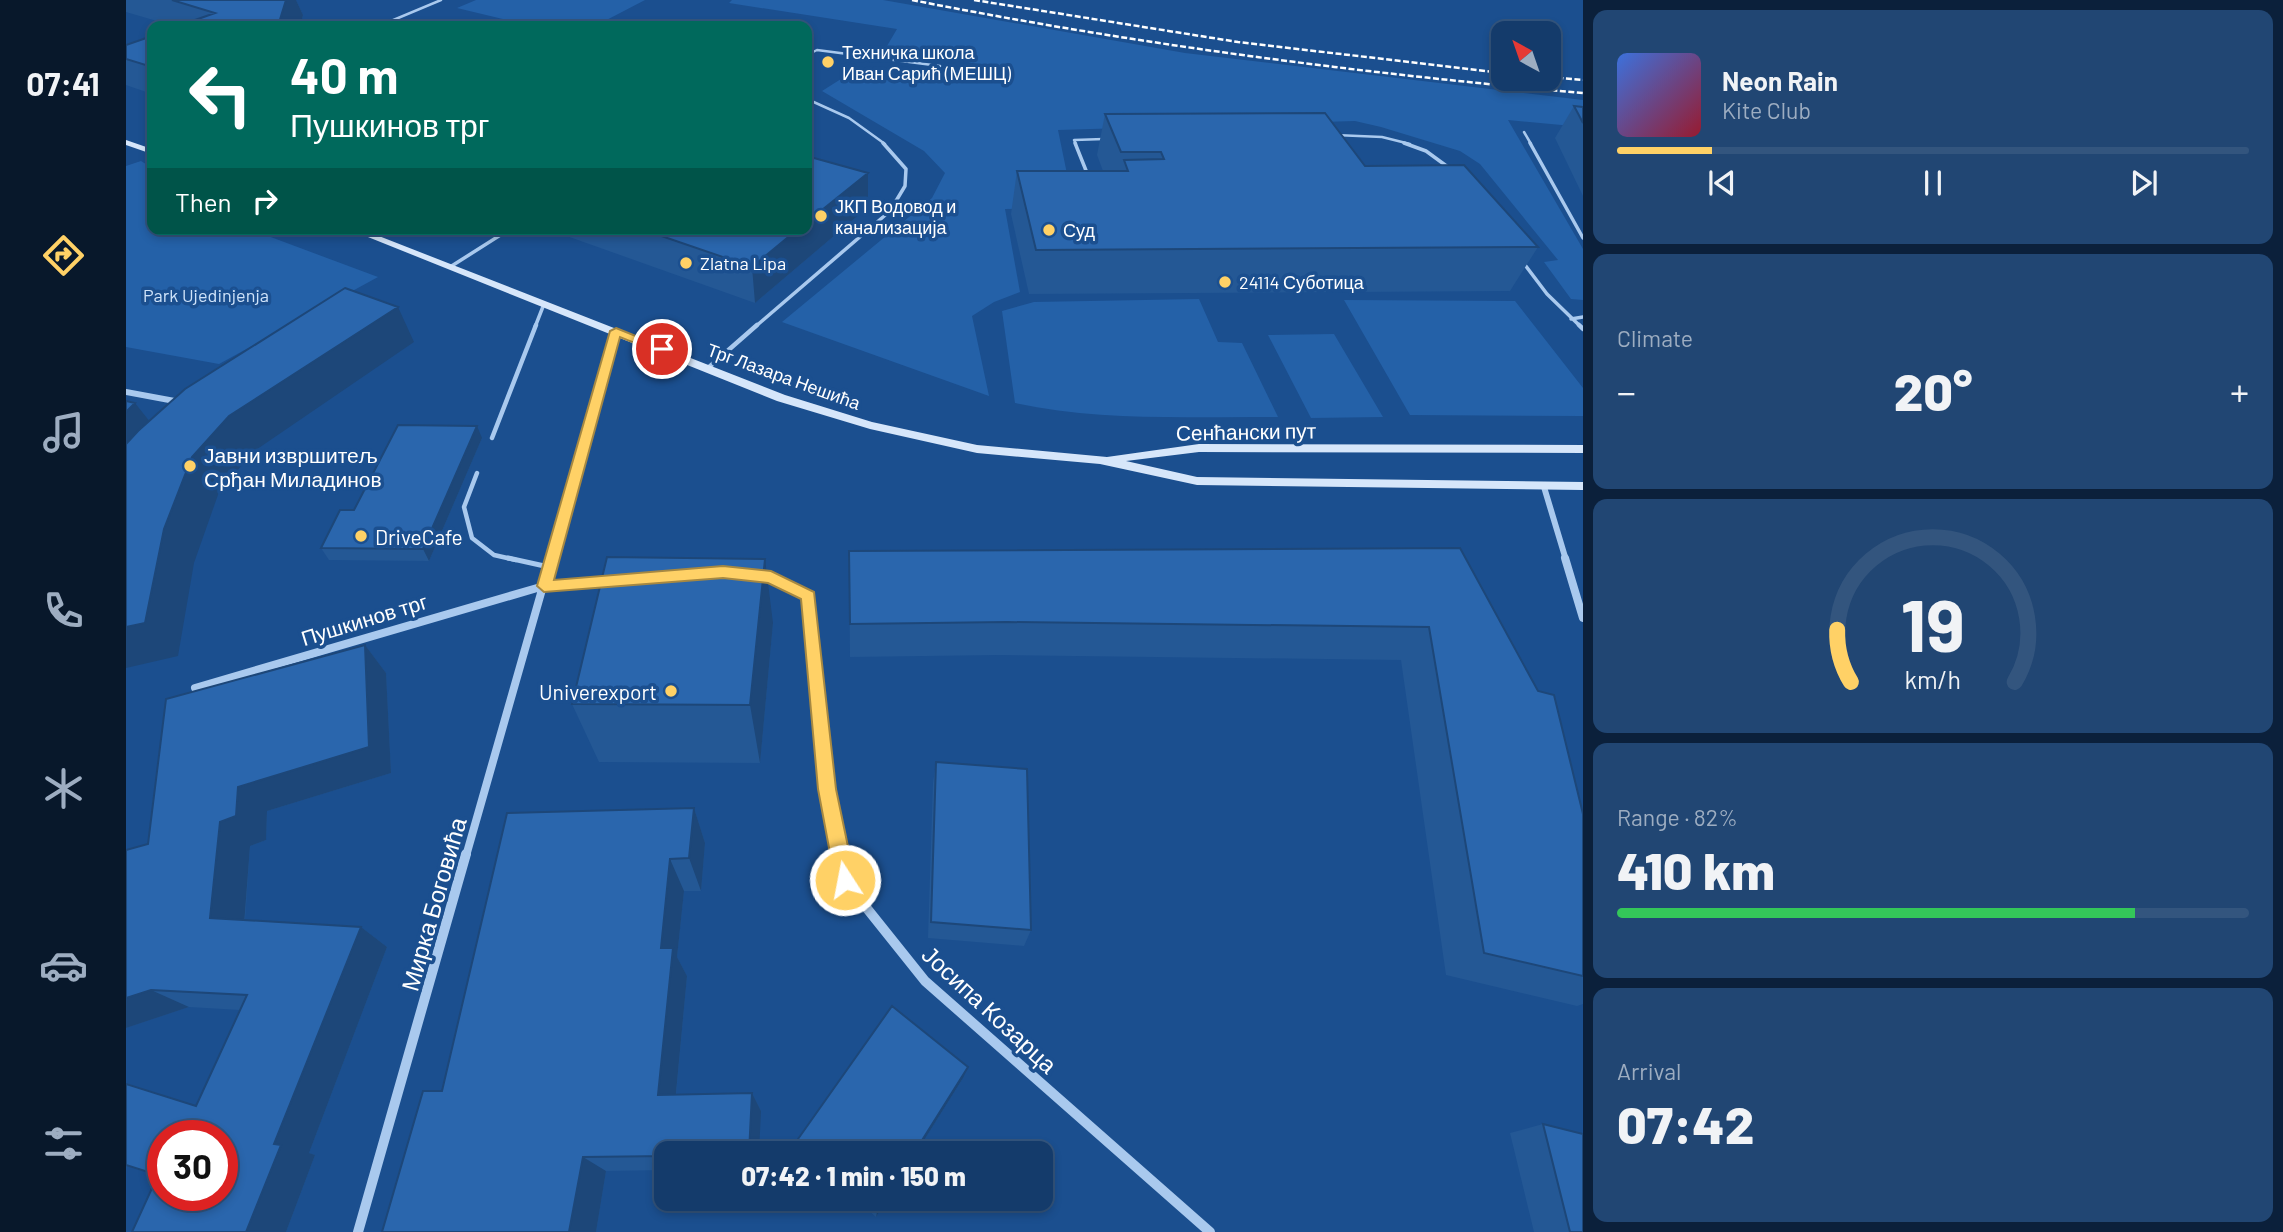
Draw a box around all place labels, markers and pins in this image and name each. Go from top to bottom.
place label: Техничка школа Иван Сарић (МЕШЦ) [842,41,1011,84]
marker: Техничка школа Иван Сарић (МЕШЦ) [820,54,836,70]
place label: ЈКП Водовод и канализација [835,195,956,238]
marker: ЈКП Водовод и канализација [813,208,829,224]
place label: Суд [1063,219,1095,241]
marker: Суд [1041,222,1057,238]
place label: Zlatna Lipa [700,252,786,274]
marker: Zlatna Lipa [678,255,694,271]
place label: 24114 Суботица [1239,271,1365,293]
marker: 24114 Суботица [1217,274,1233,290]
pin [632,319,692,379]
place label: Јавни извршитељ Срђан Миладинов [204,442,382,491]
marker: Јавни извршитељ Срђан Миладинов [182,458,198,474]
place label: DriveCafe [375,524,463,549]
marker: DriveCafe [353,528,369,544]
place label: Univerexport [539,679,657,704]
marker: Univerexport [663,683,679,699]

